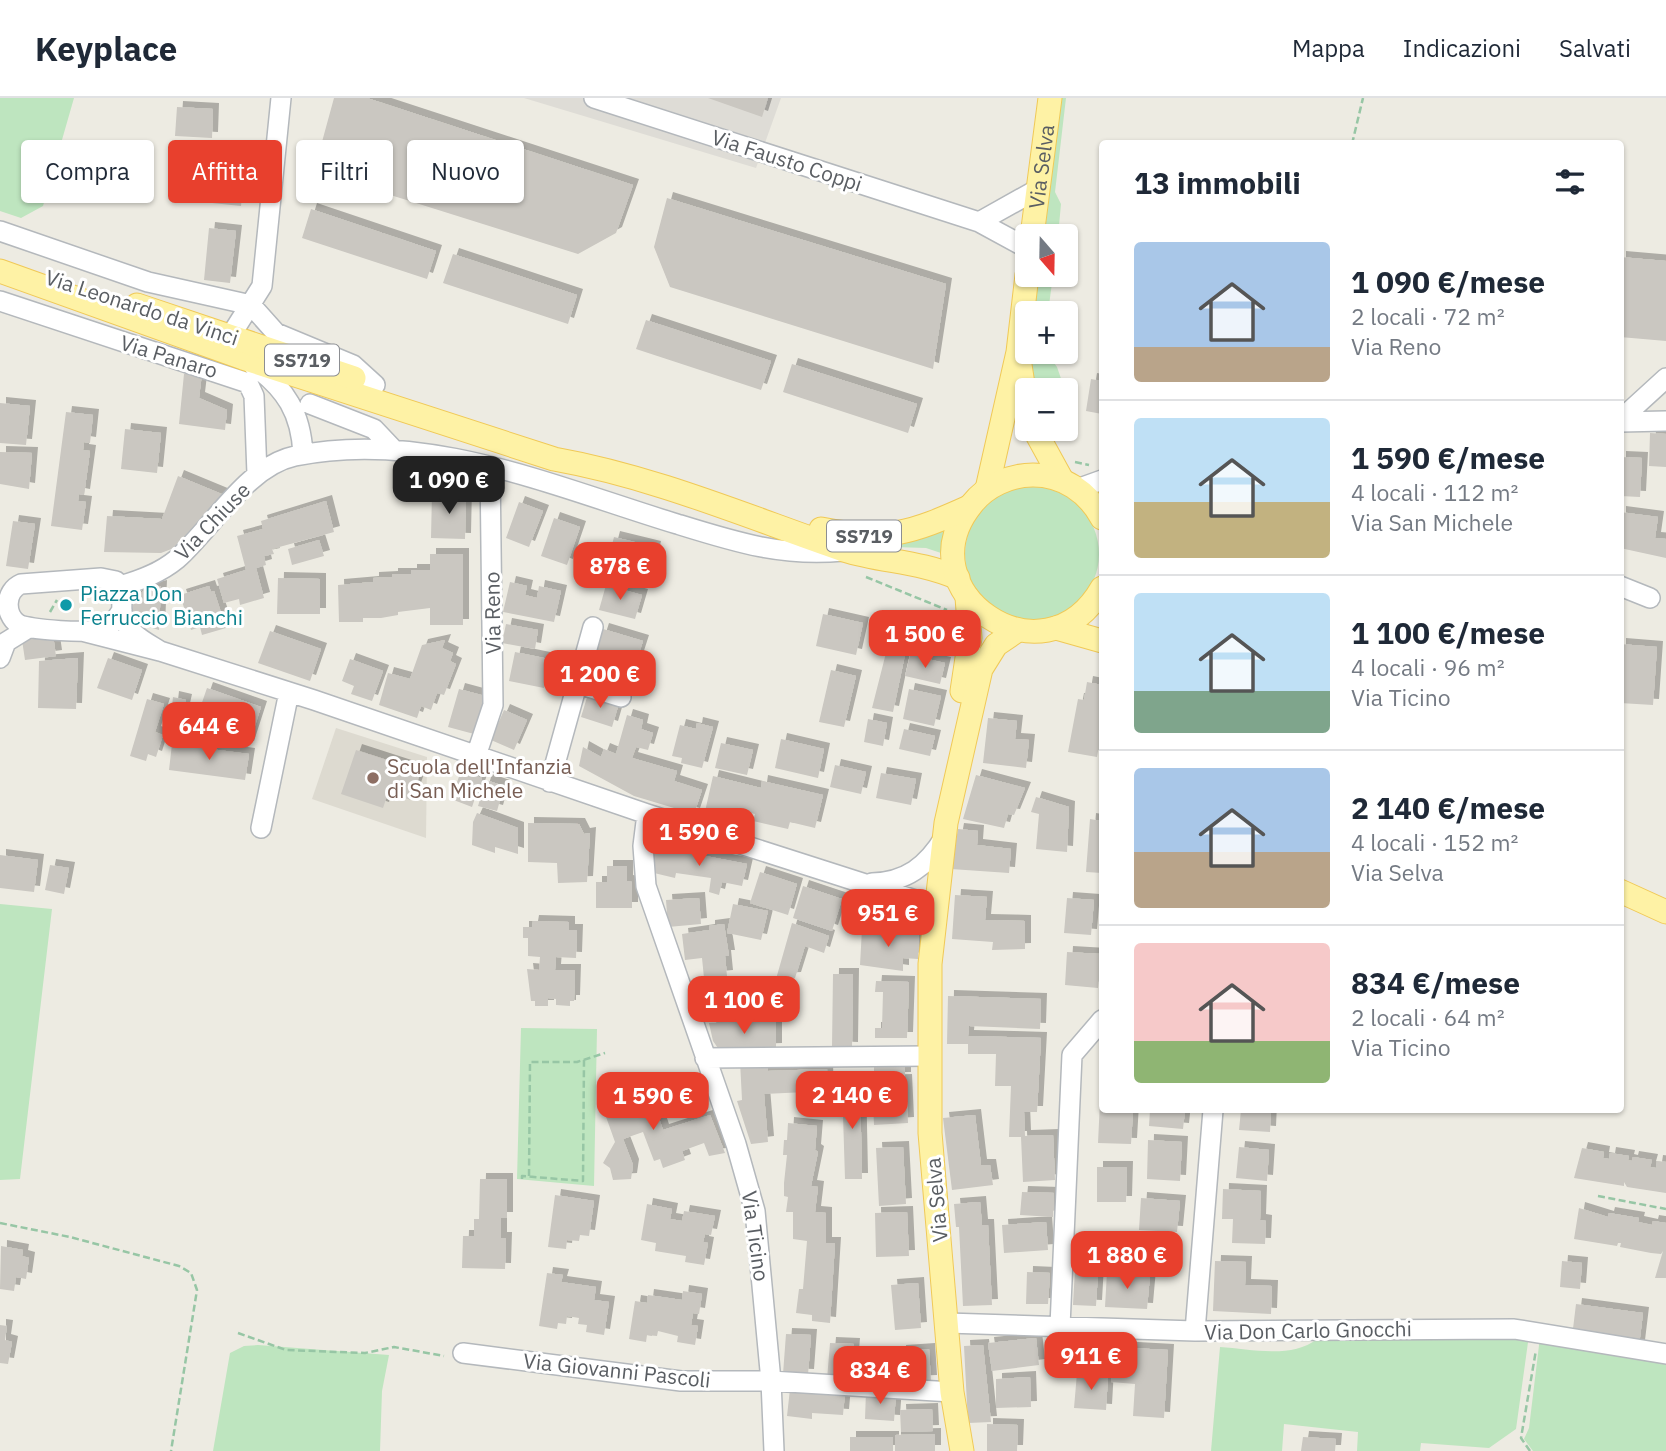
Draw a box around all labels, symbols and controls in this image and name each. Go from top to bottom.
text: Keyplace [35,27,177,70]
text: Mappa [1292,32,1365,64]
text: Indicazioni [1403,32,1521,64]
text: Salvati [1559,32,1631,64]
street label: Via Fausto Coppi [708,122,866,198]
street label: Via Selva [1022,123,1060,210]
chip: Compra [21,140,154,203]
chip: Affitta [168,140,282,203]
chip: Filtri [296,140,393,203]
chip: Nuovo [407,140,524,203]
text: 13 immobili [1134,163,1301,202]
icon: filters [1551,163,1589,201]
north arrow [1015,224,1078,287]
map controls [1015,224,1078,441]
text: 1 090 €/mese [1351,262,1545,301]
street label: Via Leonardo da Vinci [42,263,242,351]
icon: home [1190,270,1274,354]
button: + [1015,301,1078,364]
text: 2 locali · 72 m² [1351,301,1505,331]
street label: Via Panaro [117,328,221,384]
text: Via Reno [1351,331,1441,361]
road number: SS719 [265,344,339,376]
button: − [1015,378,1078,441]
text: 1 590 €/mese [1351,438,1545,477]
icon: home [1190,446,1274,530]
pin: 1 090 € [384,456,514,516]
text: 1 090 € [409,464,489,494]
street label: Via Chiuse [168,476,256,566]
text: 4 locali · 112 m² [1351,477,1518,507]
text: Via San Michele [1351,507,1513,537]
road number: SS719 [827,520,901,551]
pin: 878 € [571,542,669,602]
text: 878 € [589,550,651,580]
street label: Via Reno [477,571,507,655]
place label: Piazza Don Ferruccio Bianchi [80,579,243,631]
marker: Piazza Don Ferruccio Bianchi [58,597,74,613]
pin: 1 500 € [860,610,990,670]
text: 1 100 €/mese [1351,613,1545,652]
text: 1 500 € [885,618,965,648]
icon: home [1190,621,1274,705]
pin: 1 200 € [535,650,665,710]
text: 4 locali · 96 m² [1351,652,1505,682]
text: 1 200 € [560,658,640,688]
text: Via Ticino [1351,682,1451,712]
pin: 644 € [160,702,258,762]
text: 644 € [178,710,240,740]
place label: Scuola dell'Infanzia di San Michele [387,752,572,804]
marker: Scuola dell'Infanzia di San Michele [365,770,381,786]
text: 2 140 €/mese [1351,788,1545,827]
icon: home [1190,796,1274,880]
pin: 1 590 € [634,808,764,868]
text: 1 590 € [659,816,739,846]
text: 4 locali · 152 m² [1351,827,1518,857]
text: Via Selva [1351,857,1444,887]
pin: 951 € [839,890,937,949]
text: 951 € [857,897,919,927]
text: 834 €/mese [1351,963,1520,1002]
icon: home [1190,971,1274,1055]
pin: 1 100 € [679,976,809,1036]
text: 1 100 € [704,984,784,1014]
text: 2 locali · 64 m² [1351,1002,1505,1032]
text: Via Ticino [1351,1032,1451,1062]
pin: 1 590 € [588,1072,718,1132]
pin: 2 140 € [787,1072,917,1131]
text: 2 140 € [812,1079,892,1109]
text: 1 590 € [613,1080,693,1110]
street label: Via Selva [918,1157,954,1243]
street label: Via Ticino [736,1189,776,1283]
pin: 1 880 € [1062,1232,1192,1291]
text: 1 880 € [1087,1239,1167,1269]
street label: Via Don Carlo Gnocchi [1204,1314,1412,1346]
pin: 911 € [1042,1332,1140,1392]
text: 911 € [1060,1340,1122,1370]
street label: Via Giovanni Pascoli [522,1346,712,1394]
pin: 834 € [831,1346,929,1406]
text: 834 € [849,1354,911,1384]

